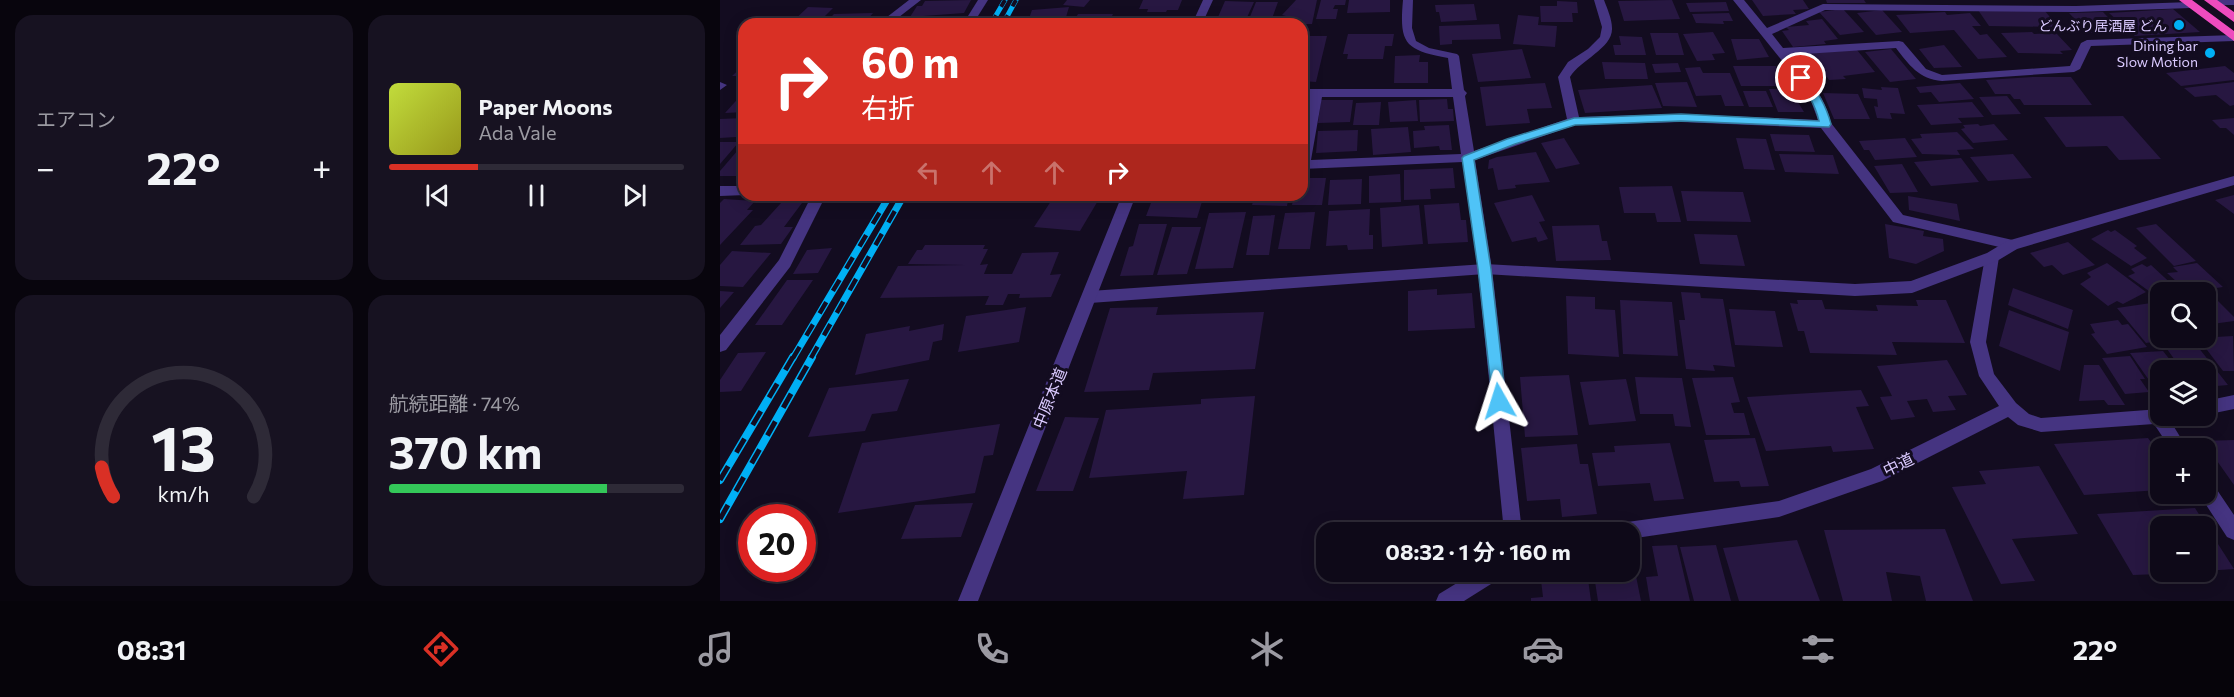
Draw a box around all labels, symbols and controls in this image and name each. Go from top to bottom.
place label: どんぶり居酒屋 どん [2038,17,2167,34]
marker: どんぶり居酒屋 どん [2172,18,2186,32]
text: 60 m [861,35,960,87]
place label: Dining bar Slow Motion [2117,37,2198,70]
icon: right [762,42,840,120]
marker: Dining bar Slow Motion [2203,46,2217,60]
pin [1775,52,1826,103]
icon: arrive [1784,61,1817,94]
text: 右折 [861,91,915,124]
text: Paper Moons [479,93,613,120]
text: エアコン [36,107,116,131]
text: Ada Vale [479,120,556,144]
text: 22° [146,139,220,194]
text: − [36,146,55,187]
text: + [312,146,331,187]
icon: left [912,156,945,189]
icon: ahead [975,156,1008,189]
icon: ahead [1038,156,1071,189]
icon: right [1101,156,1134,189]
icon: previous [421,179,454,212]
icon: pause [520,179,553,212]
icon: next [618,179,651,212]
map controls [2150,282,2216,582]
button: search [2150,282,2216,348]
button: layers [2150,360,2216,426]
street label: 中原本道 [1028,365,1070,431]
position arrow [1467,369,1531,433]
text: 航続距離 · 74% [389,391,520,415]
text: 13 [151,408,216,484]
text: 370 km [389,423,542,478]
button: + [2150,438,2216,504]
street label: 中道 [1879,448,1917,480]
text: km/h [158,481,210,507]
speed limit sign: 20 [738,504,816,582]
button: − [2150,516,2216,582]
text: 08:32 · 1 分 · 160 m [1385,538,1571,565]
icon: directions [420,628,462,670]
icon: music [695,628,737,670]
icon: phone [971,628,1013,670]
icon: climate [1246,628,1288,670]
icon: car [1522,628,1564,670]
icon: filters [1797,628,1839,670]
text: 08:31 [117,633,186,666]
text: 22° [2073,633,2117,666]

